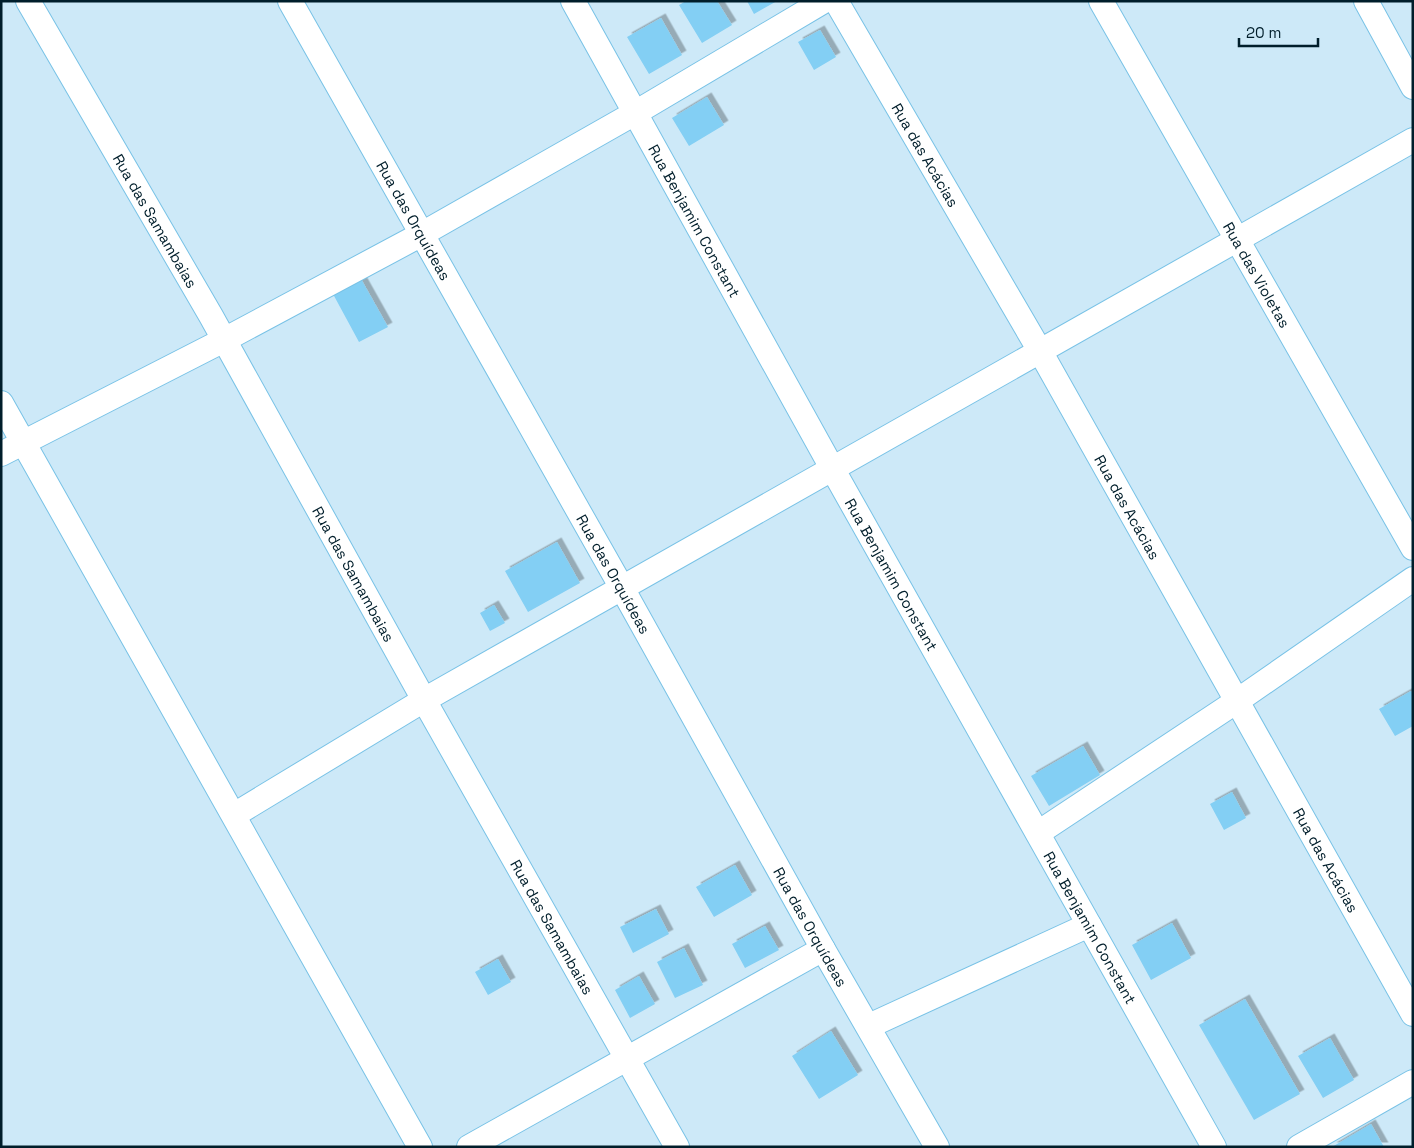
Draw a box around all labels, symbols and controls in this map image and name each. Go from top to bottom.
scale bar [1239,15,1318,47]
text: 20 m [1246,23,1281,42]
street label: Rua das Acácias [888,99,963,210]
street label: Rua Benjamim Constant [645,141,745,300]
street label: Rua das Samambaias [109,150,202,291]
street label: Rua das Orquídeas [373,157,455,284]
street label: Rua das Violetas [1219,218,1295,331]
street label: Rua das Acácias [1091,451,1165,563]
street label: Rua Benjamim Constant [841,495,942,654]
street label: Rua das Samambaias [309,503,399,645]
street label: Rua das Orquídeas [573,511,655,637]
street label: Rua das Acácias [1289,804,1363,916]
street label: Rua Benjamim Constant [1040,848,1141,1007]
street label: Rua das Samambaias [507,856,598,998]
street label: Rua das Orquídeas [770,863,852,990]

